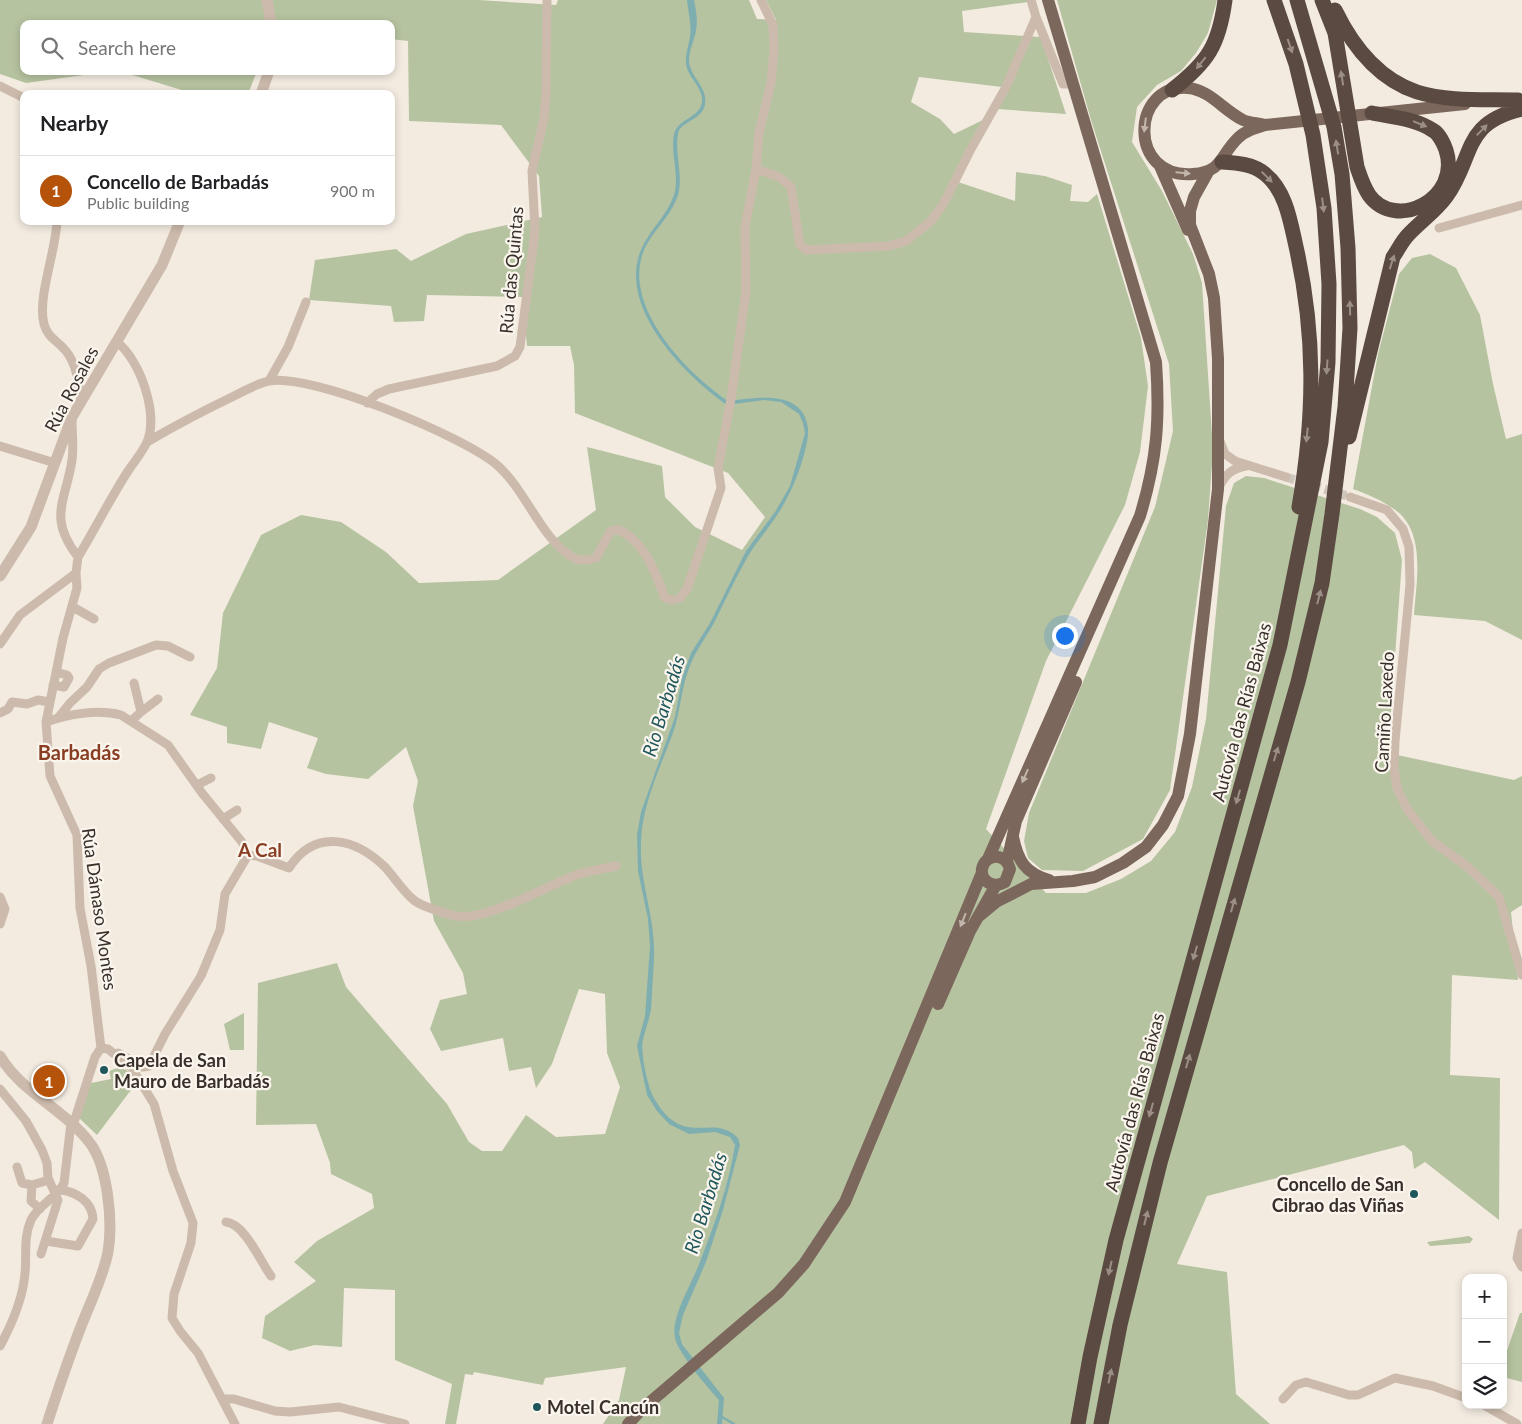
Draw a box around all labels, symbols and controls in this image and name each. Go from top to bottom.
search box [20,20,395,75]
icon: search [38,34,66,62]
text: Search here [78,36,176,59]
one-way arrow [1286,39,1294,54]
one-way arrow [1196,56,1207,69]
one-way arrow [1338,70,1346,86]
text: Nearby [40,110,108,135]
one-way arrow [1141,117,1149,133]
one-way arrow [1413,120,1428,128]
one-way arrow [1476,124,1488,136]
one-way arrow [1333,138,1341,154]
text: Concello de Barbadás [87,170,269,193]
one-way arrow [1176,170,1192,178]
one-way arrow [1260,171,1272,183]
text: 1 [51,181,61,200]
text: 900 m [330,181,375,200]
text: Public building [87,193,189,212]
one-way arrow [1319,197,1327,213]
street label: Rúa das Quintas [494,205,528,335]
one-way arrow [1389,255,1397,270]
one-way arrow [1346,300,1354,316]
street label: Rúa Rosales [39,342,103,436]
one-way arrow [1323,359,1331,375]
one-way arrow [1303,427,1311,443]
one-way arrow [1315,589,1323,604]
street label: Autovía das Rías Baixas [1207,620,1276,804]
your location [1052,623,1078,649]
street label: Camiño Laxedo [1370,651,1398,773]
water label: Río Barbadás [637,652,689,759]
district label: Barbadás [38,740,120,764]
one-way arrow [1273,746,1281,761]
one-way arrow [1020,769,1028,783]
one-way arrow [1234,789,1242,804]
street label: Rúa Dámaso Montes [78,826,122,992]
district label: A Cal [237,838,282,861]
one-way arrow [1229,897,1237,912]
one-way arrow [959,913,966,928]
one-way arrow [1190,946,1198,961]
street label: Autovía das Rías Baixas [1100,1010,1169,1194]
place label: Capela de San Mauro de Barbadás [114,1049,270,1092]
one-way arrow [1185,1053,1193,1068]
pin: 1 [33,1062,65,1100]
marker: Capela de San Mauro de Barbadás [98,1064,110,1076]
one-way arrow [1147,1103,1155,1118]
water label: Río Barbadás [679,1149,731,1256]
place label: Concello de San Cibrao das Viñas [1272,1173,1404,1216]
marker: Concello de San Cibrao das Viñas [1408,1188,1420,1200]
one-way arrow [1142,1210,1150,1225]
one-way arrow [1106,1260,1114,1275]
map controls [1462,1274,1507,1409]
button: + [1462,1274,1507,1319]
button: − [1462,1319,1507,1364]
button: layers [1462,1364,1507,1409]
one-way arrow [1106,1369,1114,1384]
place label: Motel Cancún [547,1396,659,1418]
marker: Motel Cancún [531,1401,543,1413]

